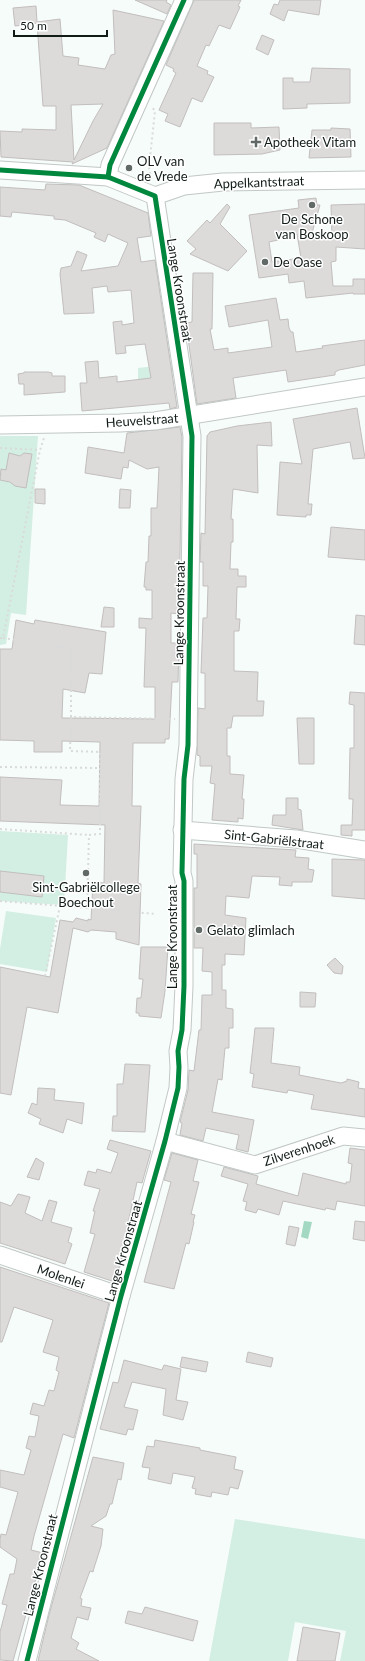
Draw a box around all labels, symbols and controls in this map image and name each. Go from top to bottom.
scale bar [14,12,107,38]
text: 50 m [20,18,47,33]
place label: Apotheek Vitam [264,134,356,150]
marker: Apotheek Vitam [251,137,261,147]
place label: OLV van de Vrede [137,153,188,184]
marker: OLV van de Vrede [124,163,134,173]
street label: Appelkantstraat [213,172,305,192]
marker: De Schone van Boskoop [307,200,317,210]
place label: De Schone van Boskoop [275,211,349,242]
street label: Lange Kroonstraat [164,237,196,343]
place label: De Oase [273,254,322,270]
marker: De Oase [260,257,270,267]
street label: Heuvelstraat [105,409,179,431]
street label: Lange Kroonstraat [170,560,188,665]
street label: Sint-Gabriëlstraat [223,826,325,852]
marker: Sint-Gabriëlcollege Boechout [81,868,91,878]
place label: Sint-Gabriëlcollege Boechout [32,879,140,910]
street label: Lange Kroonstraat [164,884,180,989]
place label: Gelato glimlach [207,922,295,938]
marker: Gelato glimlach [194,925,204,935]
street label: Zilverenhoek [261,1131,337,1169]
street label: Lange Kroonstraat [101,1198,145,1304]
street label: Molenlei [35,1260,87,1292]
street label: Lange Kroonstraat [20,1512,61,1618]

